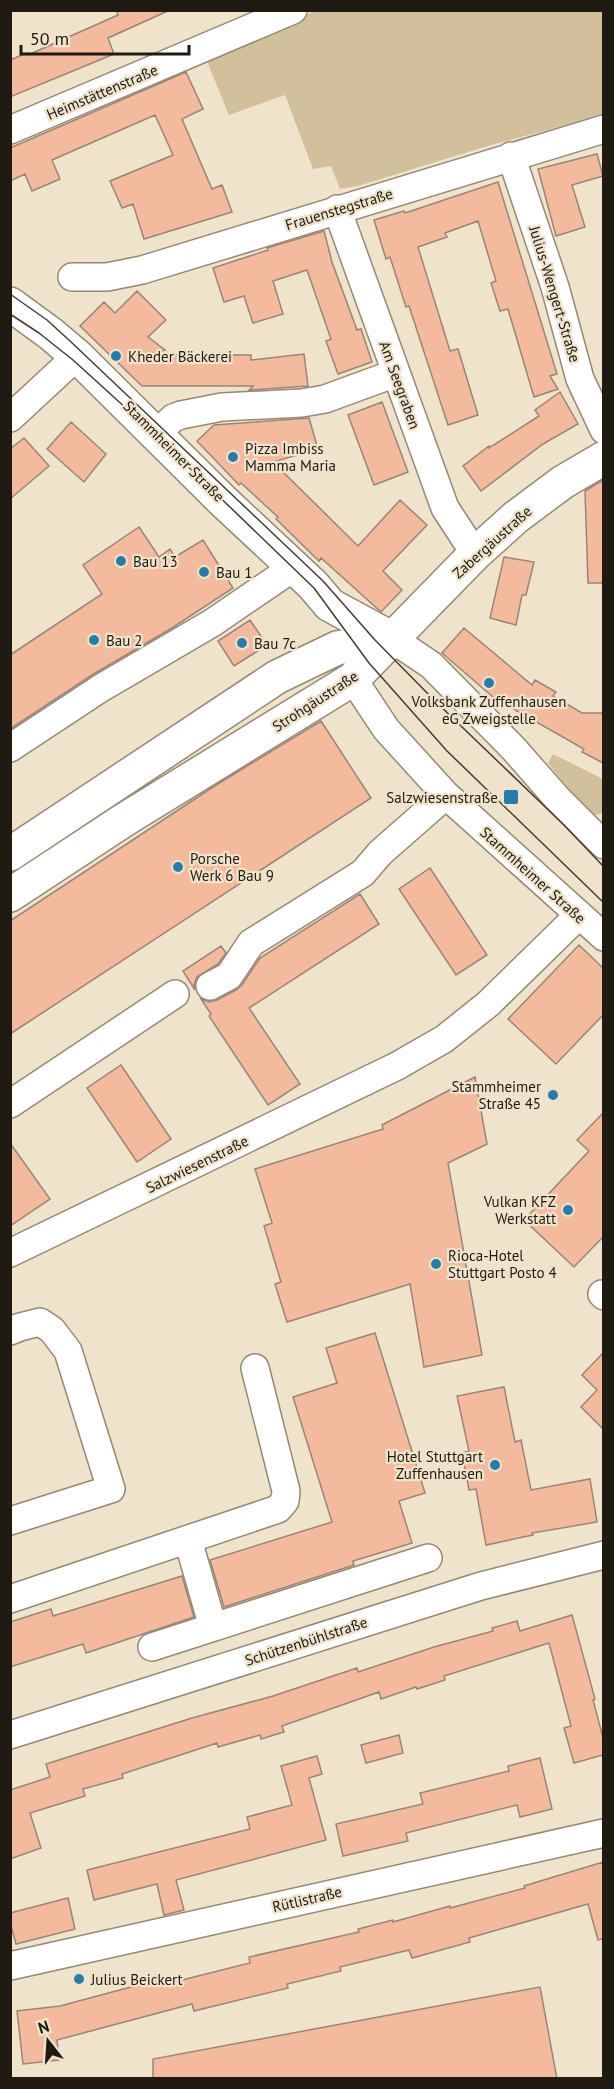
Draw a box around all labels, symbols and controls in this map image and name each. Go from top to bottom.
scale bar [21,18,189,56]
text: 50 m [30,27,69,50]
street label: Heimstättenstraße [44,60,160,124]
street label: Frauenstegstraße [283,184,395,234]
street label: Julius-Wengert-Straße [525,223,585,364]
street label: Am Seegraben [375,338,425,432]
place label: Kheder Bäckerei [128,347,232,366]
marker: Kheder Bäckerei [109,349,123,363]
street label: Stammheimer Straße [119,396,229,506]
place label: Pizza Imbiss Mamma Maria [245,439,336,475]
marker: Pizza Imbiss Mamma Maria [226,450,240,464]
street label: Zabergäustraße [448,501,536,583]
place label: Bau 13 [133,552,178,571]
marker: Bau 13 [114,554,128,568]
place label: Bau 1 [216,563,252,582]
marker: Bau 1 [197,565,211,579]
place label: Bau 2 [106,631,142,650]
marker: Bau 2 [87,633,101,647]
place label: Bau 7c [254,634,296,653]
marker: Bau 7c [235,636,249,650]
street label: Strohgäustraße [269,666,361,736]
marker: Volksbank Zuffenhausen eG Zweigstelle [482,676,496,690]
place label: Volksbank Zuffenhausen eG Zweigstelle [411,692,566,728]
place label: Salzwiesenstraße [386,788,498,807]
marker: Salzwiesenstraße [502,788,520,806]
street label: Stammheimer Straße [476,823,590,927]
place label: Porsche Werk 6 Bau 9 [190,849,274,885]
marker: Porsche Werk 6 Bau 9 [171,860,185,874]
place label: Stammheimer Straße 45 [451,1077,541,1113]
marker: Stammheimer Straße 45 [546,1088,560,1102]
street label: Salzwiesenstraße [143,1131,251,1197]
place label: Vulkan KFZ Werkstatt [483,1192,556,1228]
marker: Vulkan KFZ Werkstatt [561,1203,575,1217]
place label: Rioca-Hotel Stuttgart Posto 4 [448,1246,557,1282]
marker: Rioca-Hotel Stuttgart Posto 4 [429,1257,443,1271]
place label: Hotel Stuttgart Zuffenhausen [387,1447,483,1483]
marker: Hotel Stuttgart Zuffenhausen [488,1458,502,1472]
street label: Schützenbühlstraße [242,1612,370,1670]
street label: Rütlistraße [270,1882,344,1916]
place label: Julius Beickert [90,1970,183,1989]
marker: Julius Beickert [72,1972,86,1986]
north arrow [18,2011,78,2071]
text: N [36,2016,52,2038]

